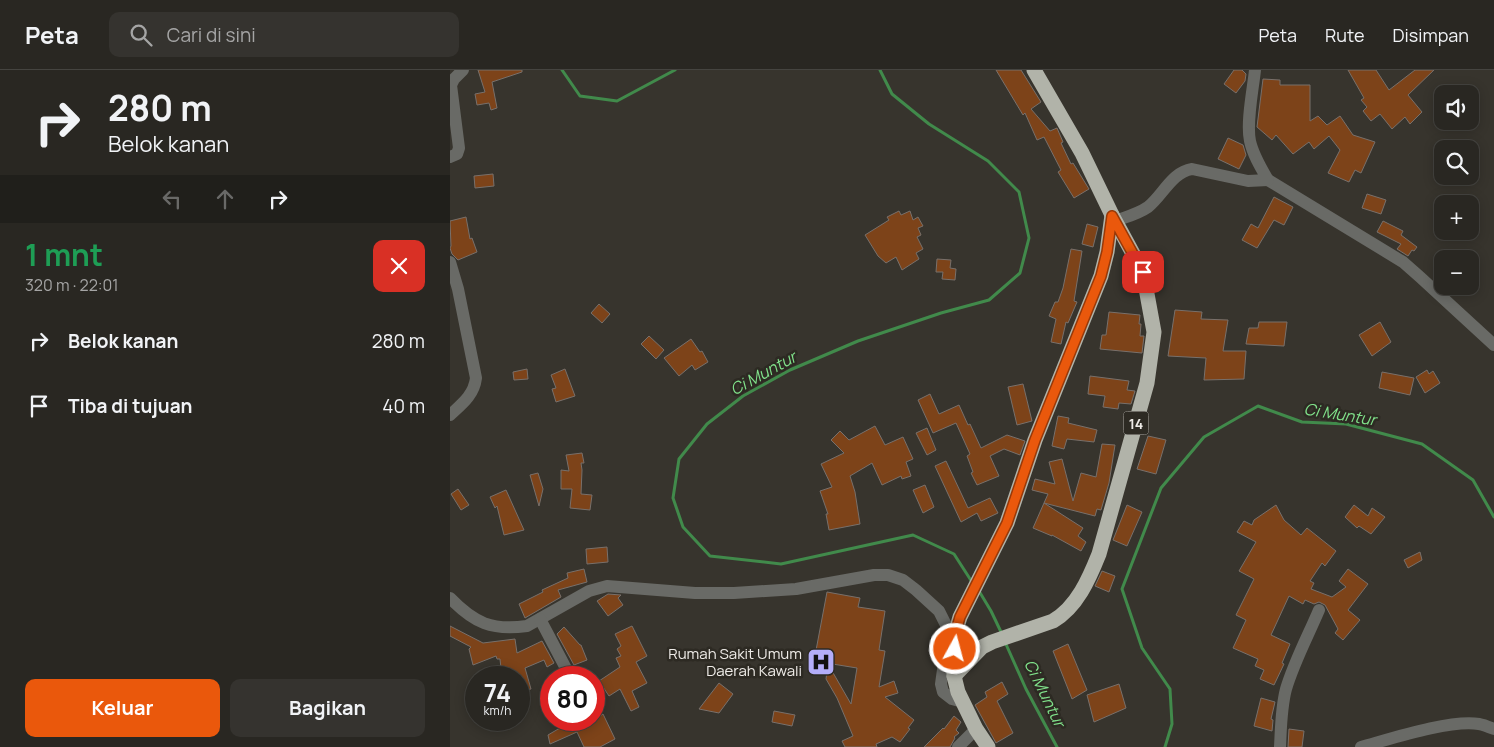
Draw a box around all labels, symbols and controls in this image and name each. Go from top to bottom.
search box [109,12,459,57]
text: Peta [25,18,79,51]
icon: search [127,21,155,49]
text: Cari di sini [167,22,256,48]
text: Peta [1258,23,1297,47]
text: Rute [1325,23,1364,47]
text: Disimpan [1392,23,1469,47]
text: 280 m [108,84,212,132]
map controls [1434,85,1479,295]
button: sound [1434,85,1479,130]
icon: right [25,90,90,155]
text: Belok kanan [108,129,229,159]
button: search [1434,140,1479,185]
icon: left [158,185,186,213]
icon: ahead [211,185,239,213]
icon: right [264,185,292,213]
button: + [1434,195,1479,240]
text: 1 mnt [25,234,103,275]
button: close [373,240,425,292]
button: − [1434,250,1479,295]
pin [1122,251,1164,293]
icon: arrive [1129,258,1157,286]
text: 320 m · 22:01 [25,274,119,296]
icon: right [25,327,53,355]
text: Belok kanan [68,328,178,354]
text: 280 m [372,328,425,354]
water label: Ci Muntur [726,345,802,400]
icon: arrive [25,392,53,420]
text: Tiba di tujuan [68,393,192,419]
text: 40 m [382,393,425,419]
water label: Ci Muntur [1302,397,1380,431]
road number: 14 [1124,412,1148,434]
position arrow [928,622,980,674]
place label: Rumah Sakit Umum Daerah Kawali [668,643,802,681]
hospital icon: Rumah Sakit Umum Daerah Kawali [806,647,836,677]
water label: Ci Muntur [1019,656,1072,732]
speed limit sign: 80 [540,666,605,731]
text: 74 [484,675,511,710]
button: Keluar [25,679,220,737]
button: Bagikan [230,679,425,737]
text: km/h [484,702,511,719]

